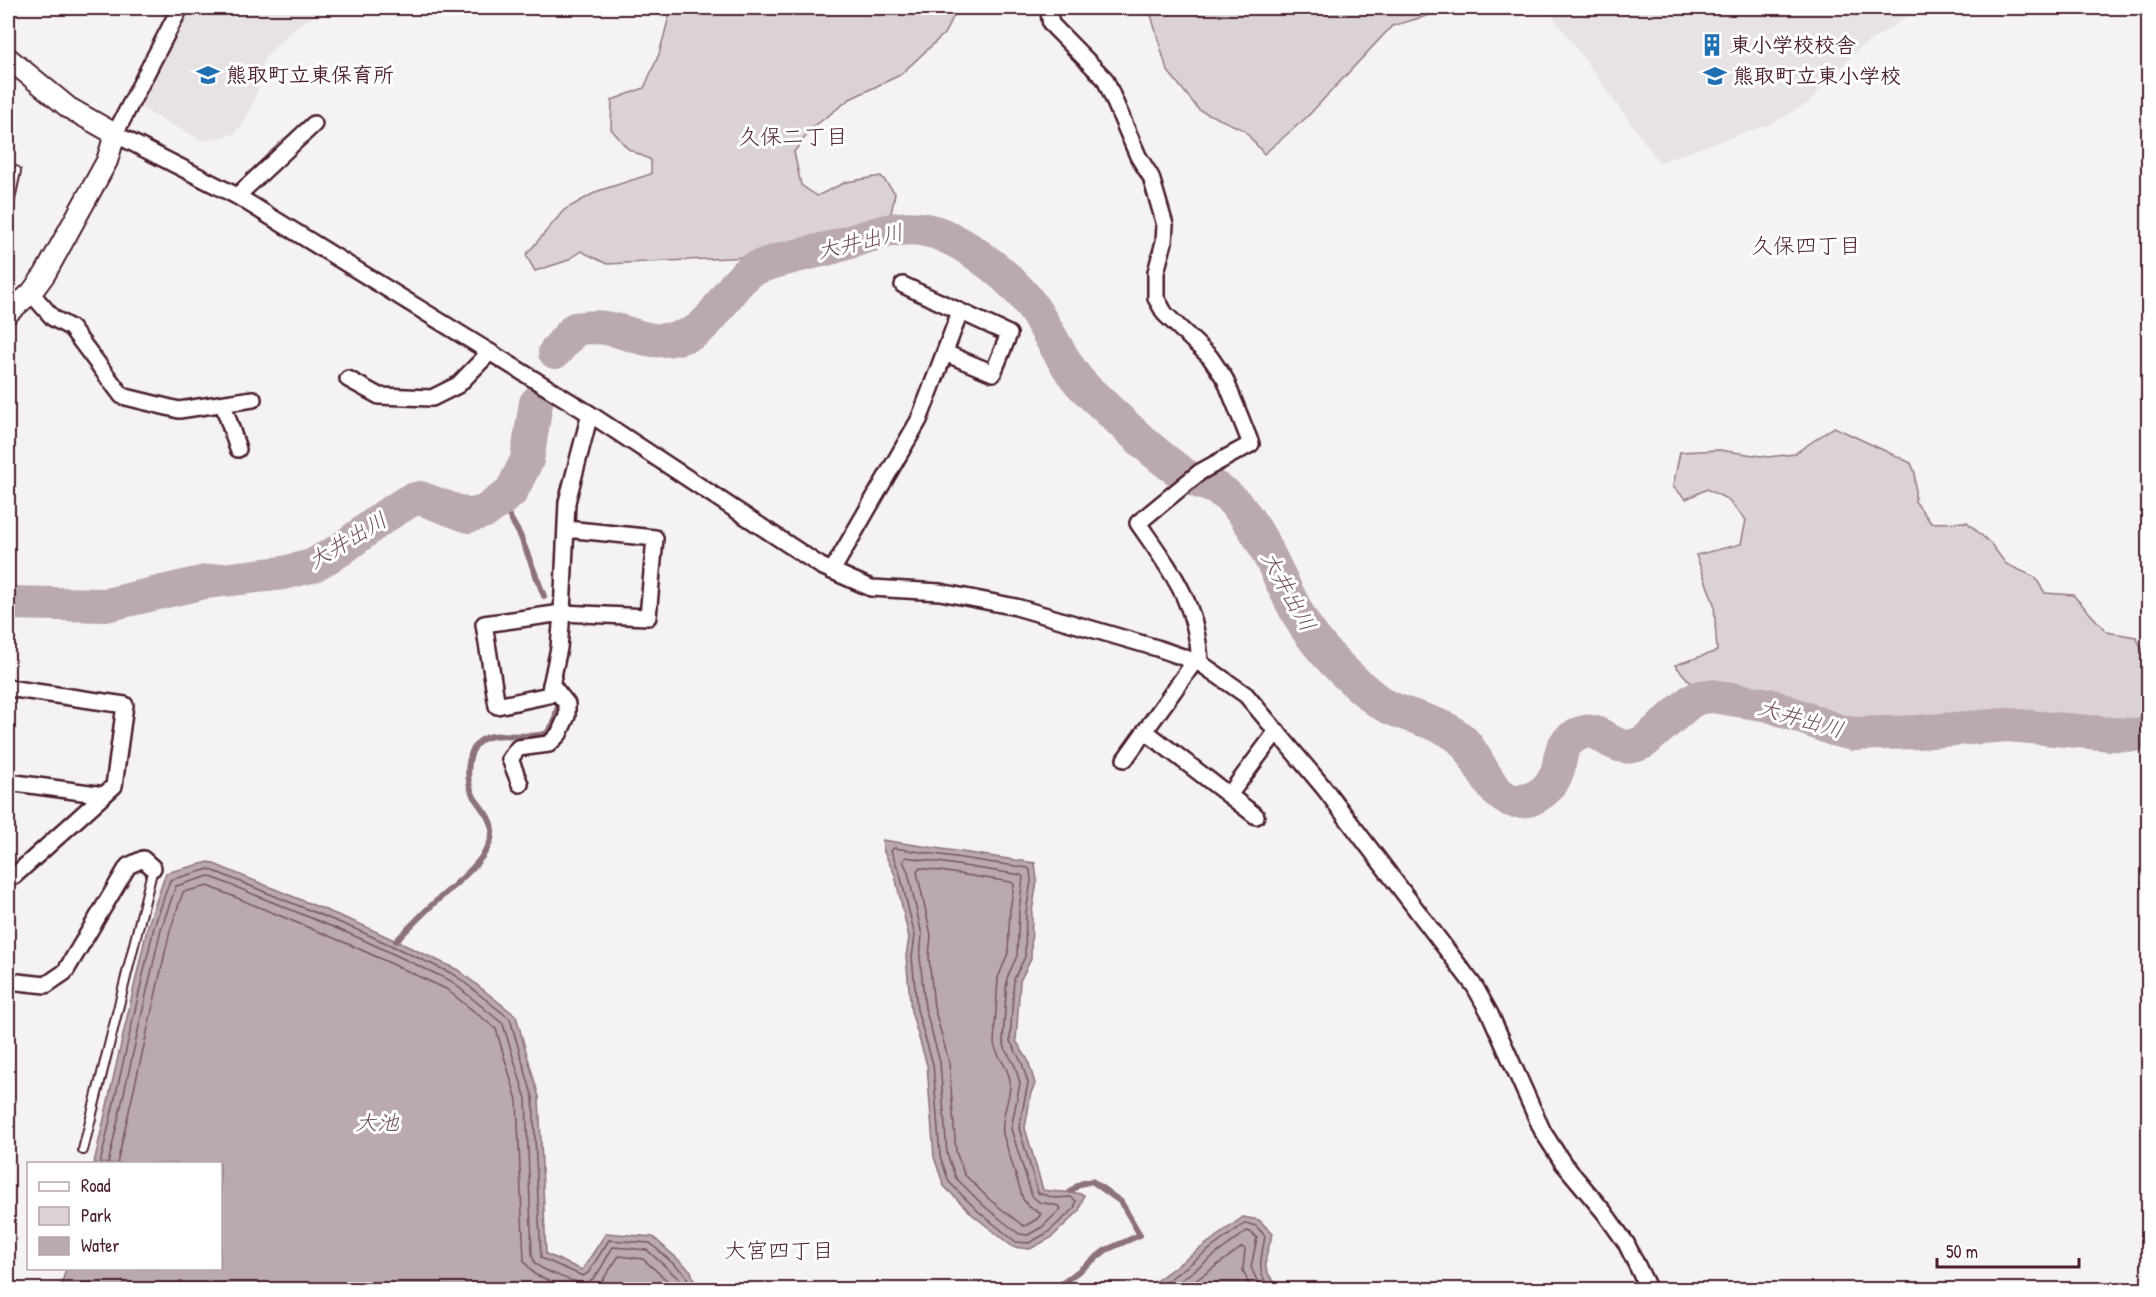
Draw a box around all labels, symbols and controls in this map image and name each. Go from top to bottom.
place label: 東小学校校舎 [1730,30,1856,59]
building icon: 東小学校校舎 [1699,32,1725,58]
place label: 熊取町立東保育所 [226,60,394,89]
place label: 熊取町立東小学校 [1733,61,1901,90]
school or university icon: 熊取町立東保育所 [195,62,221,88]
school or university icon: 熊取町立東小学校 [1702,63,1728,89]
district label: 久保二丁目 [738,121,848,151]
water label: 大井出川 [814,216,906,266]
district label: 久保四丁目 [1751,230,1861,260]
water label: 大井出川 [302,504,392,576]
water label: 大井出川 [1255,545,1323,637]
water label: 大井出川 [1755,691,1847,745]
water label: 大池 [355,1107,400,1137]
legend [27,1162,222,1270]
text: Road [81,1173,111,1198]
text: Park [81,1203,112,1228]
scale bar [1937,1231,2080,1269]
text: Water [81,1233,119,1258]
district label: 大宮四丁目 [724,1235,834,1265]
text: 50 m [1946,1239,1978,1264]

